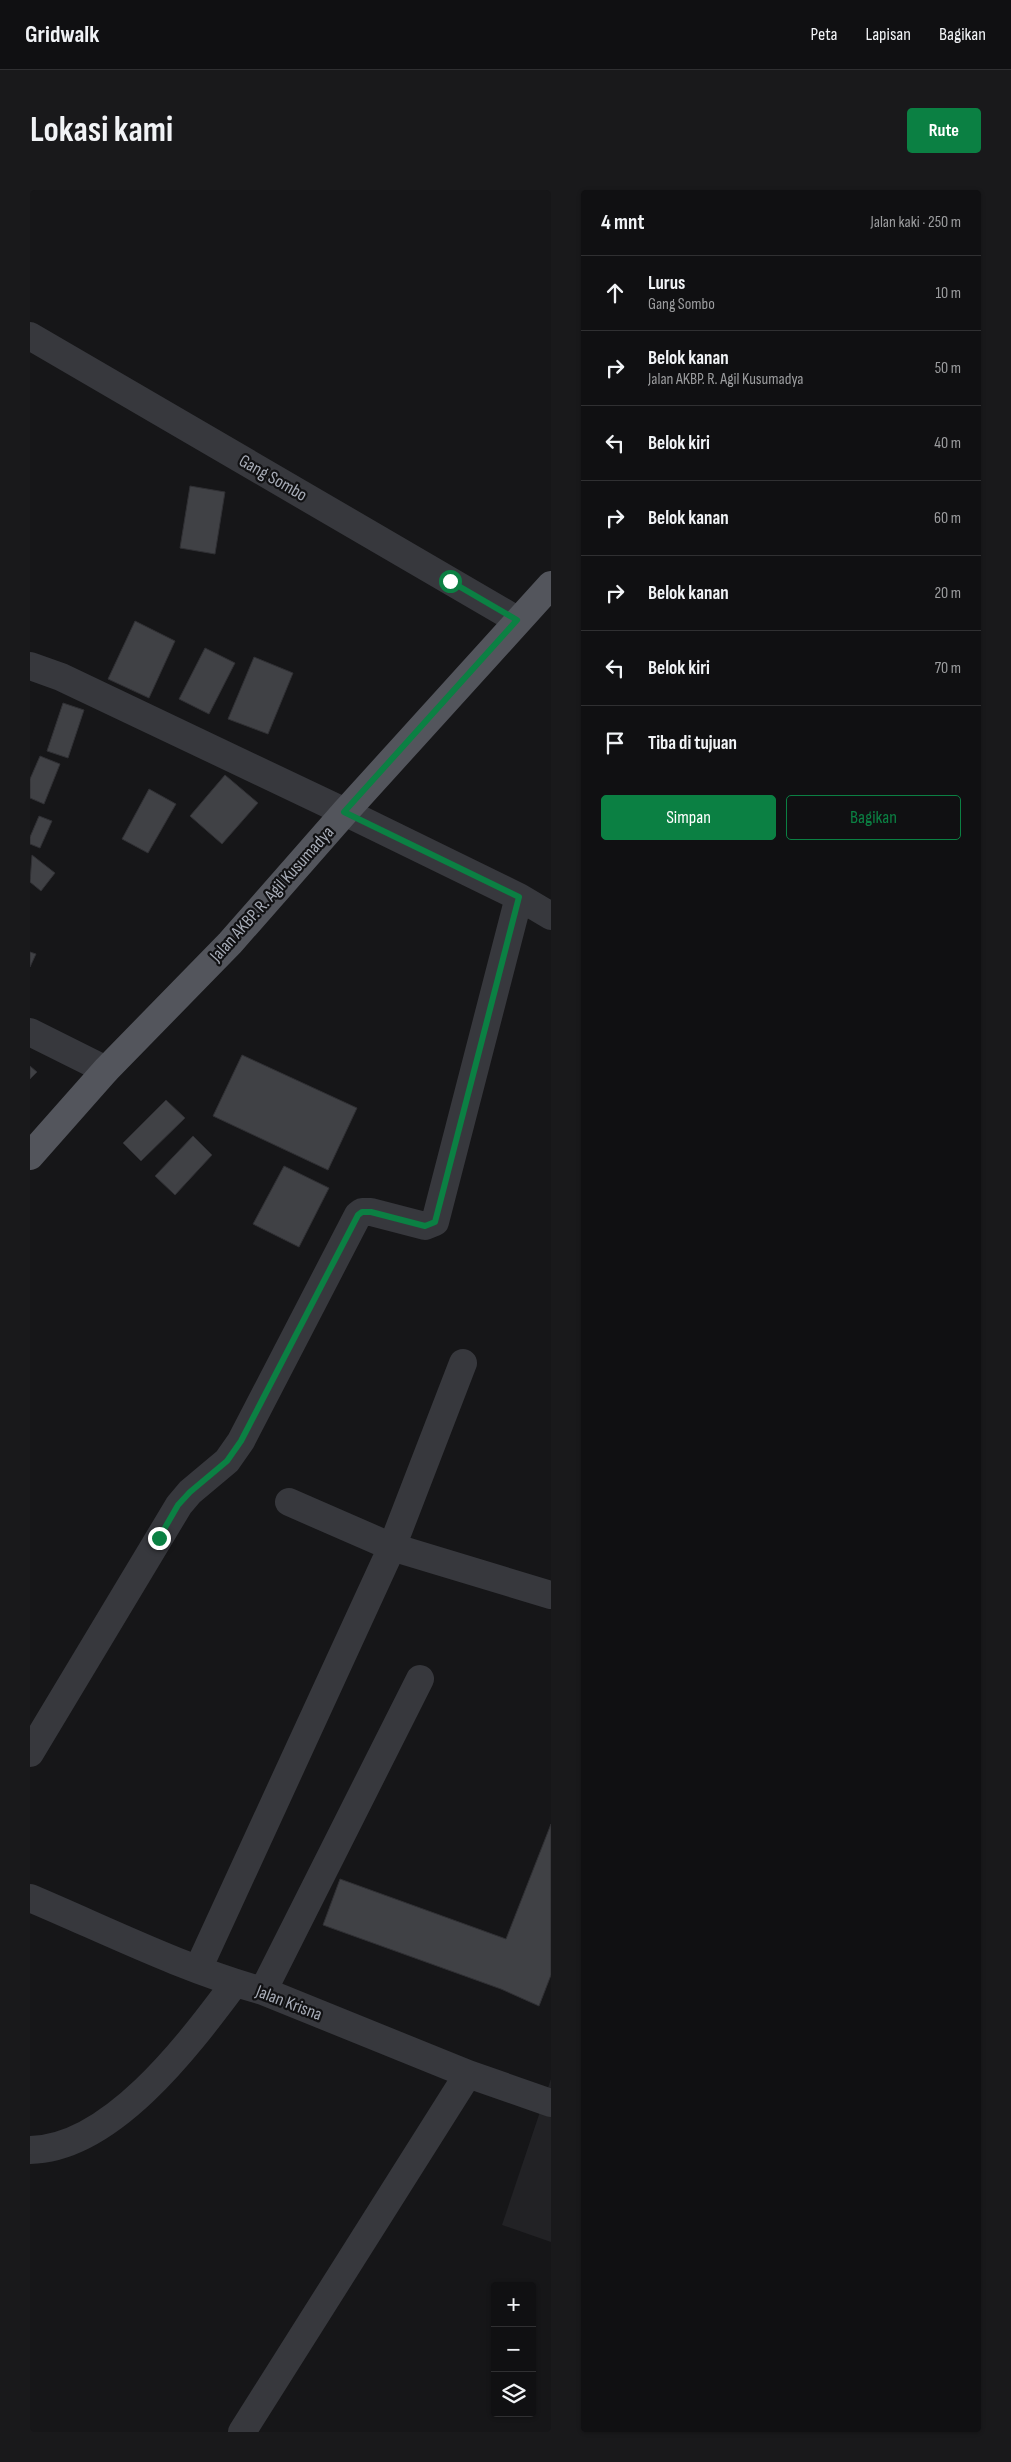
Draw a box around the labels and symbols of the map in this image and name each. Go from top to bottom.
street label: Gang Sombo [235,450,311,506]
route start [439,570,462,593]
street label: Jalan AKBP. R. Agil Kusumadya [205,822,338,967]
route end [148,1527,171,1550]
street label: Jalan Krisna [252,1980,325,2025]

